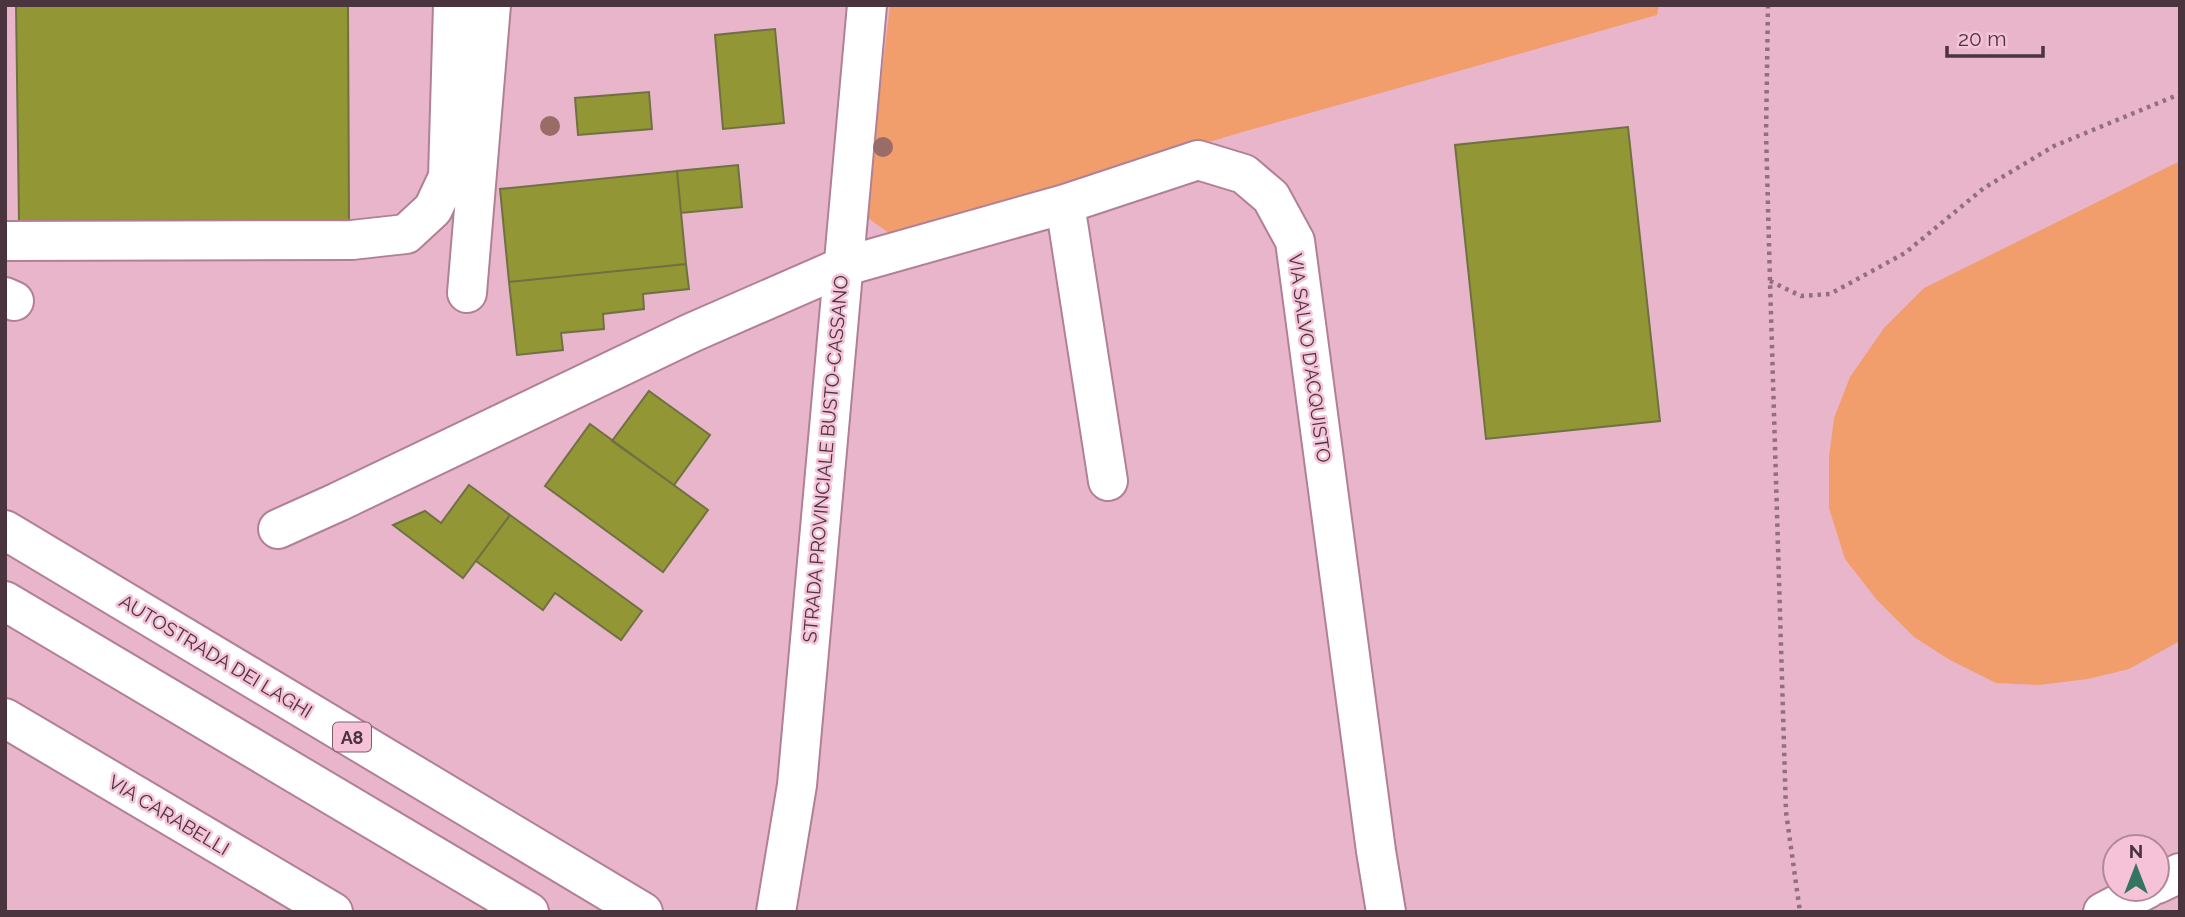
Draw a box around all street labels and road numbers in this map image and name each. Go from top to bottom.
street label: VIA SALVO D'ACQUISTO [1284,252,1336,464]
street label: STRADA PROVINCIALE BUSTO-CASSANO [798,274,852,644]
street label: AUTOSTRADA DEI LAGHI [116,590,316,722]
road number: A8 [333,722,371,752]
street label: VIA CARABELLI [105,770,233,860]

